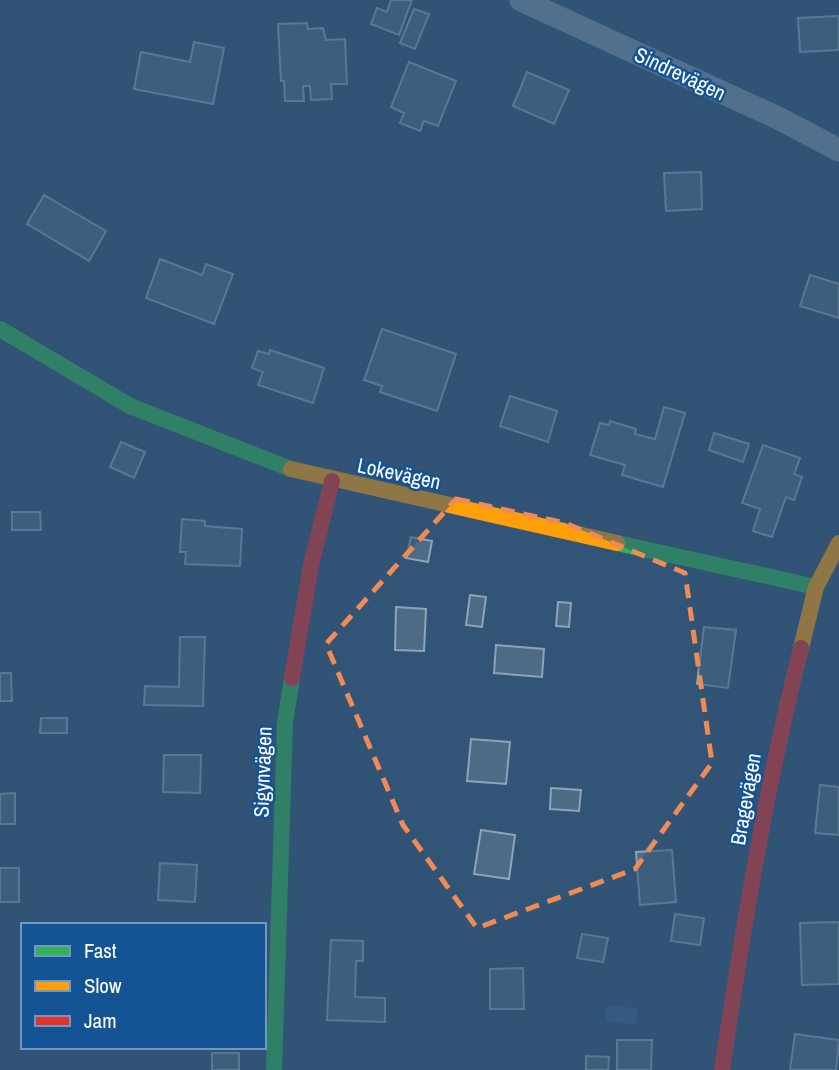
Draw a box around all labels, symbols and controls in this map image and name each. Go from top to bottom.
street label: Sindrevägen [630,40,731,107]
street label: Lokevägen [355,451,443,496]
street label: Sigynvägen [246,726,279,818]
street label: Bragevägen [723,751,768,847]
legend [21,923,266,1049]
text: Fast [84,936,117,965]
text: Slow [84,971,122,1000]
text: Jam [84,1006,117,1035]

